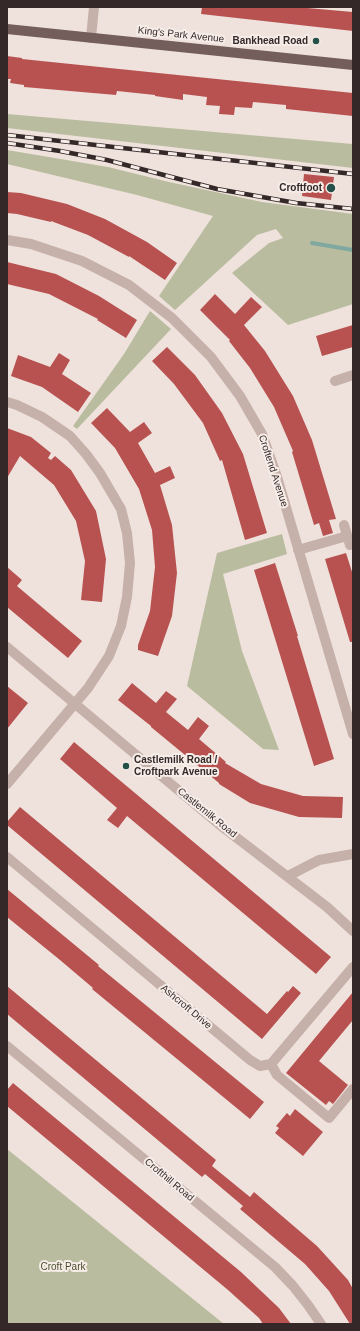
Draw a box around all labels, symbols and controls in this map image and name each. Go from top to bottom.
street label: King's Park Avenue [137,24,225,46]
place label: Bankhead Road [232,35,308,47]
marker: Bankhead Road [311,36,321,46]
place label: Croftfoot [279,182,322,194]
marker: Croftfoot [325,182,337,194]
street label: Croftend Avenue [256,434,290,508]
place label: Castlemilk Road / Croftpark Avenue [134,754,218,778]
marker: Castlemilk Road / Croftpark Avenue [121,761,131,771]
street label: Castlemilk Road [175,785,239,841]
street label: Ashcroft Drive [158,982,214,1032]
street label: Crofthill Road [142,1156,196,1204]
park label: Croft Park [40,1261,86,1273]

